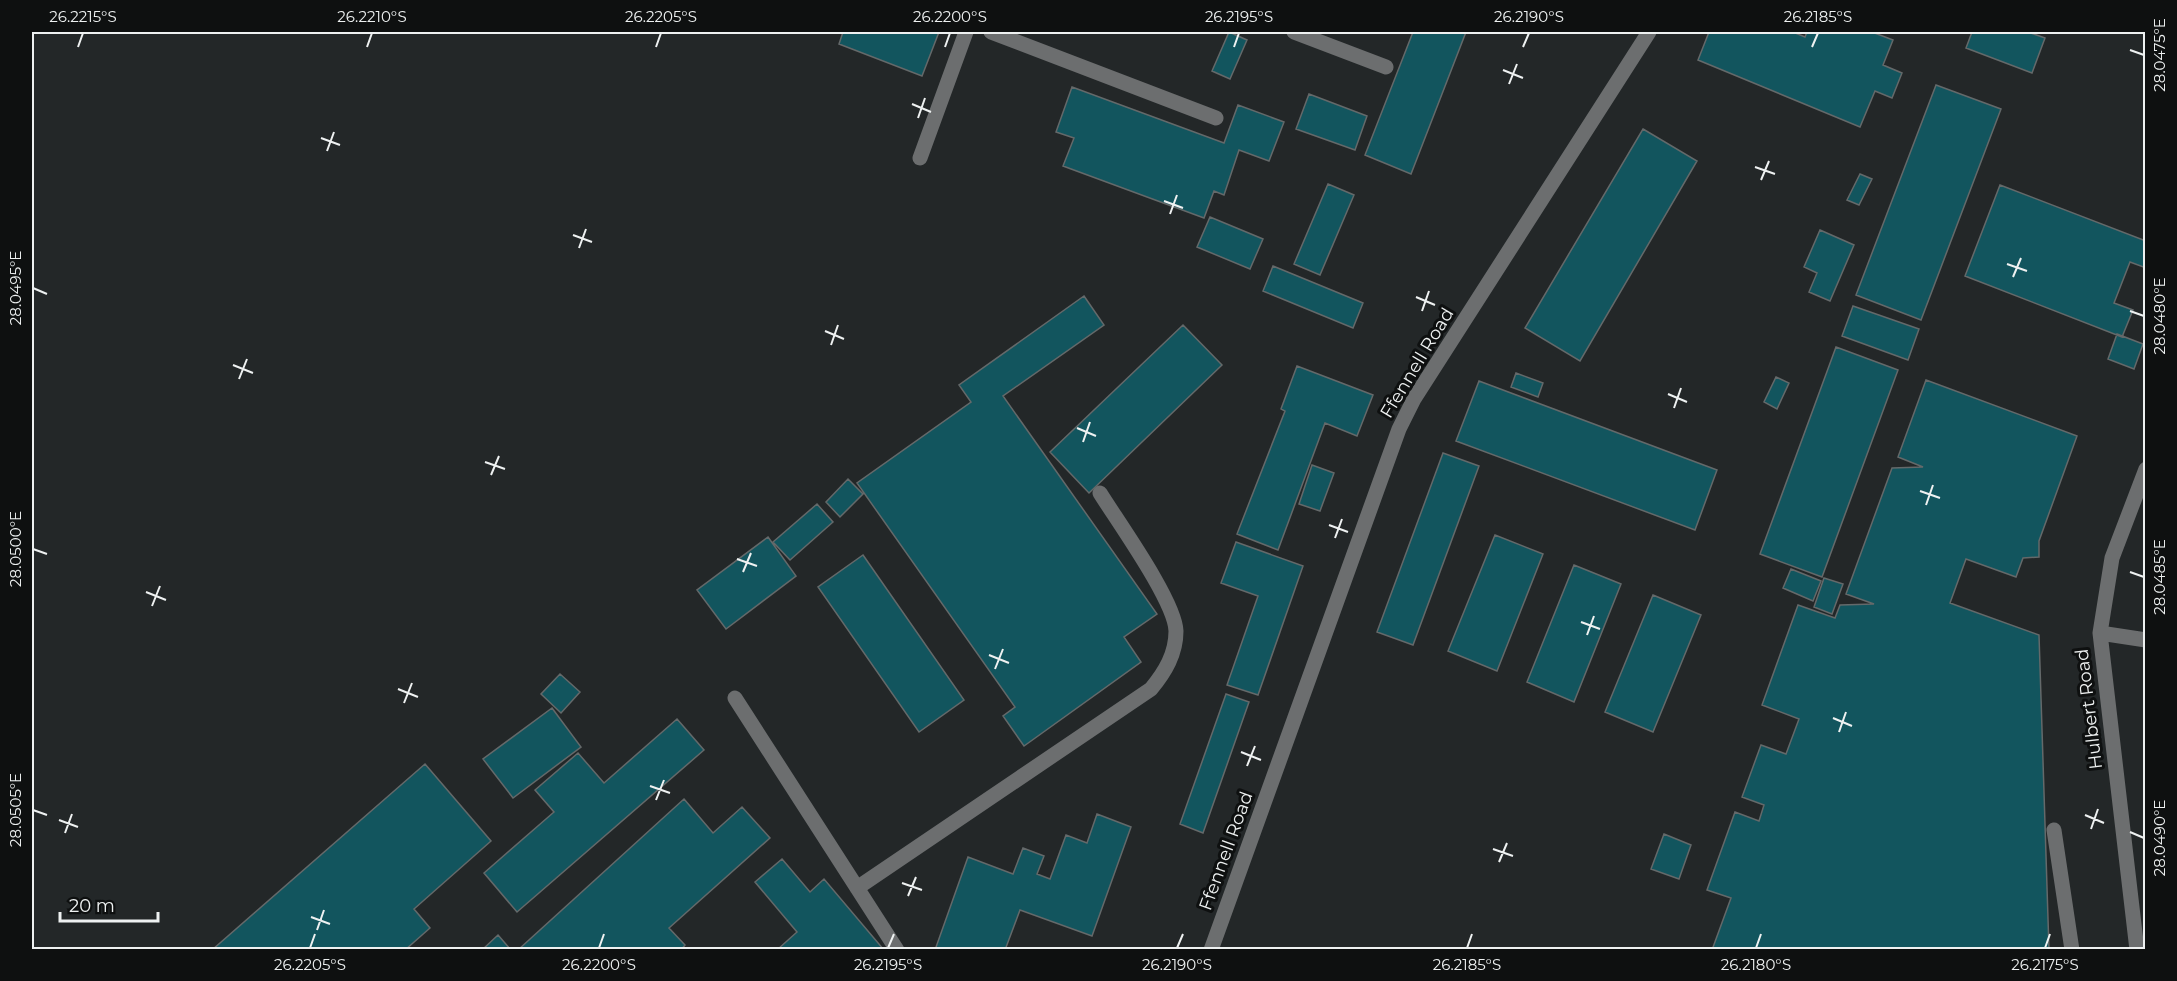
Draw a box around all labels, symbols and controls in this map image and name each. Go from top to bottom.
text: 26.2215°S [49,7,117,26]
text: 26.2210°S [337,7,407,26]
text: 26.2205°S [625,7,697,26]
text: 26.2200°S [913,7,987,26]
text: 26.2195°S [1205,7,1273,26]
text: 26.2190°S [1494,7,1564,26]
text: 26.2185°S [1784,7,1852,26]
text: 28.0475°E [2150,18,2169,92]
text: 28.0495°E [6,251,25,325]
text: 28.0480°E [2150,277,2169,355]
street label: Ffennell Road [1375,304,1459,422]
text: 28.0500°E [6,511,25,587]
text: 28.0485°E [2150,539,2169,615]
street label: Hulbert Road [2071,647,2107,771]
text: 28.0505°E [6,773,25,847]
street label: Ffennell Road [1194,789,1258,913]
text: 28.0490°E [2150,800,2169,876]
scale bar [60,885,158,923]
text: 20 m [69,895,115,917]
text: 26.2205°S [274,955,346,974]
text: 26.2200°S [562,955,636,974]
text: 26.2195°S [854,955,922,974]
text: 26.2190°S [1142,955,1212,974]
text: 26.2185°S [1433,955,1501,974]
text: 26.2180°S [1721,955,1791,974]
text: 26.2175°S [2011,955,2079,974]

